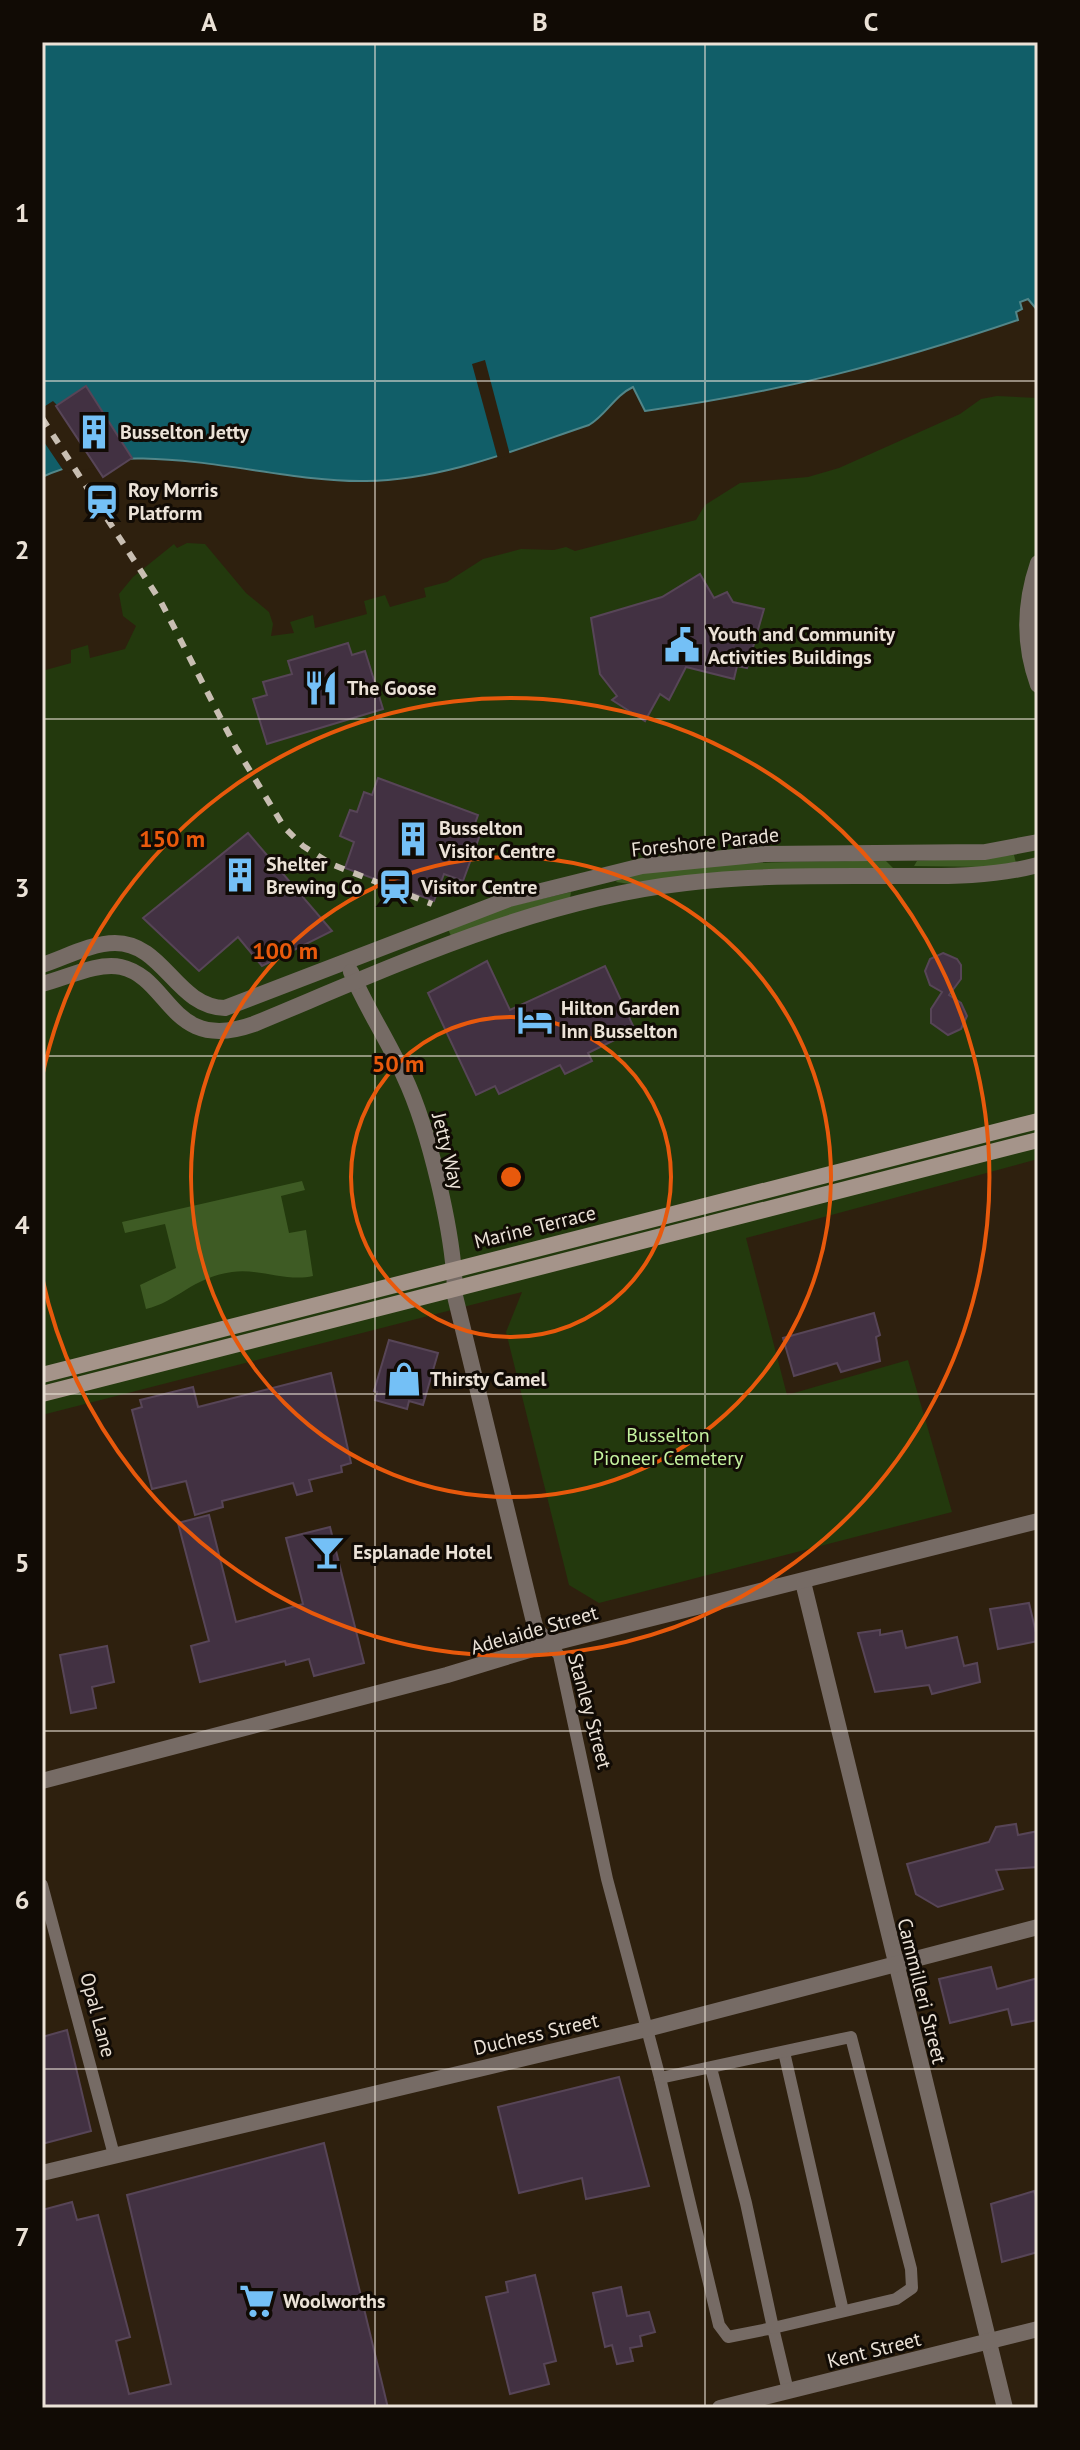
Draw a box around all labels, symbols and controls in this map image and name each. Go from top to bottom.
text: A [201,5,217,38]
text: B [532,5,548,38]
text: C [864,5,878,38]
text: 1 [15,196,29,229]
building icon: Busselton Jetty [75,413,113,451]
place label: Busselton Jetty [120,419,249,445]
place label: Roy Morris Platform [128,477,218,526]
station icon: Roy Morris Platform [83,483,121,521]
text: 2 [15,533,29,566]
place label: Youth and Community Activities Buildings [707,621,896,670]
public building icon: Youth and Community Activities Buildings [663,626,701,664]
restaurant icon: The Goose [302,669,340,707]
place label: The Goose [347,675,436,701]
place label: Busselton Visitor Centre [438,815,555,864]
building icon: Busselton Visitor Centre [394,820,432,858]
street label: Foreshore Parade [630,821,780,863]
text: 150 m [139,823,205,854]
place label: Shelter Brewing Co [266,851,363,900]
building icon: Shelter Brewing Co [221,856,259,894]
station icon: Visitor Centre [376,868,414,906]
text: 3 [15,871,29,904]
place label: Visitor Centre [420,874,537,900]
text: 100 m [252,935,318,966]
place label: Hilton Garden Inn Busselton [561,995,680,1044]
hotel icon: Hilton Garden Inn Busselton [516,1001,554,1039]
text: 50 m [372,1048,424,1079]
street label: Jetty Way [426,1109,470,1193]
centre of rings [497,1163,525,1191]
street label: Marine Terrace [471,1199,599,1255]
text: 4 [15,1208,30,1241]
shop icon: Thirsty Camel [385,1360,423,1398]
place label: Thirsty Camel [430,1366,546,1392]
park label: Busselton Pioneer Cemetery [593,1422,744,1471]
bar icon: Esplanade Hotel [308,1533,346,1571]
place label: Esplanade Hotel [353,1539,492,1565]
text: 5 [15,1546,29,1579]
street label: Adelaide Street [467,1599,601,1661]
street label: Stanley Street [562,1650,618,1772]
text: 6 [15,1883,29,1916]
street label: Cammilleri Street [891,1915,953,2067]
street label: Opal Lane [74,1970,122,2060]
street label: Duchess Street [471,2007,601,2061]
text: 7 [15,2220,29,2253]
supermarket icon: Woolworths [238,2282,276,2320]
place label: Woolworths [283,2288,385,2314]
street label: Kent Street [825,2326,924,2374]

